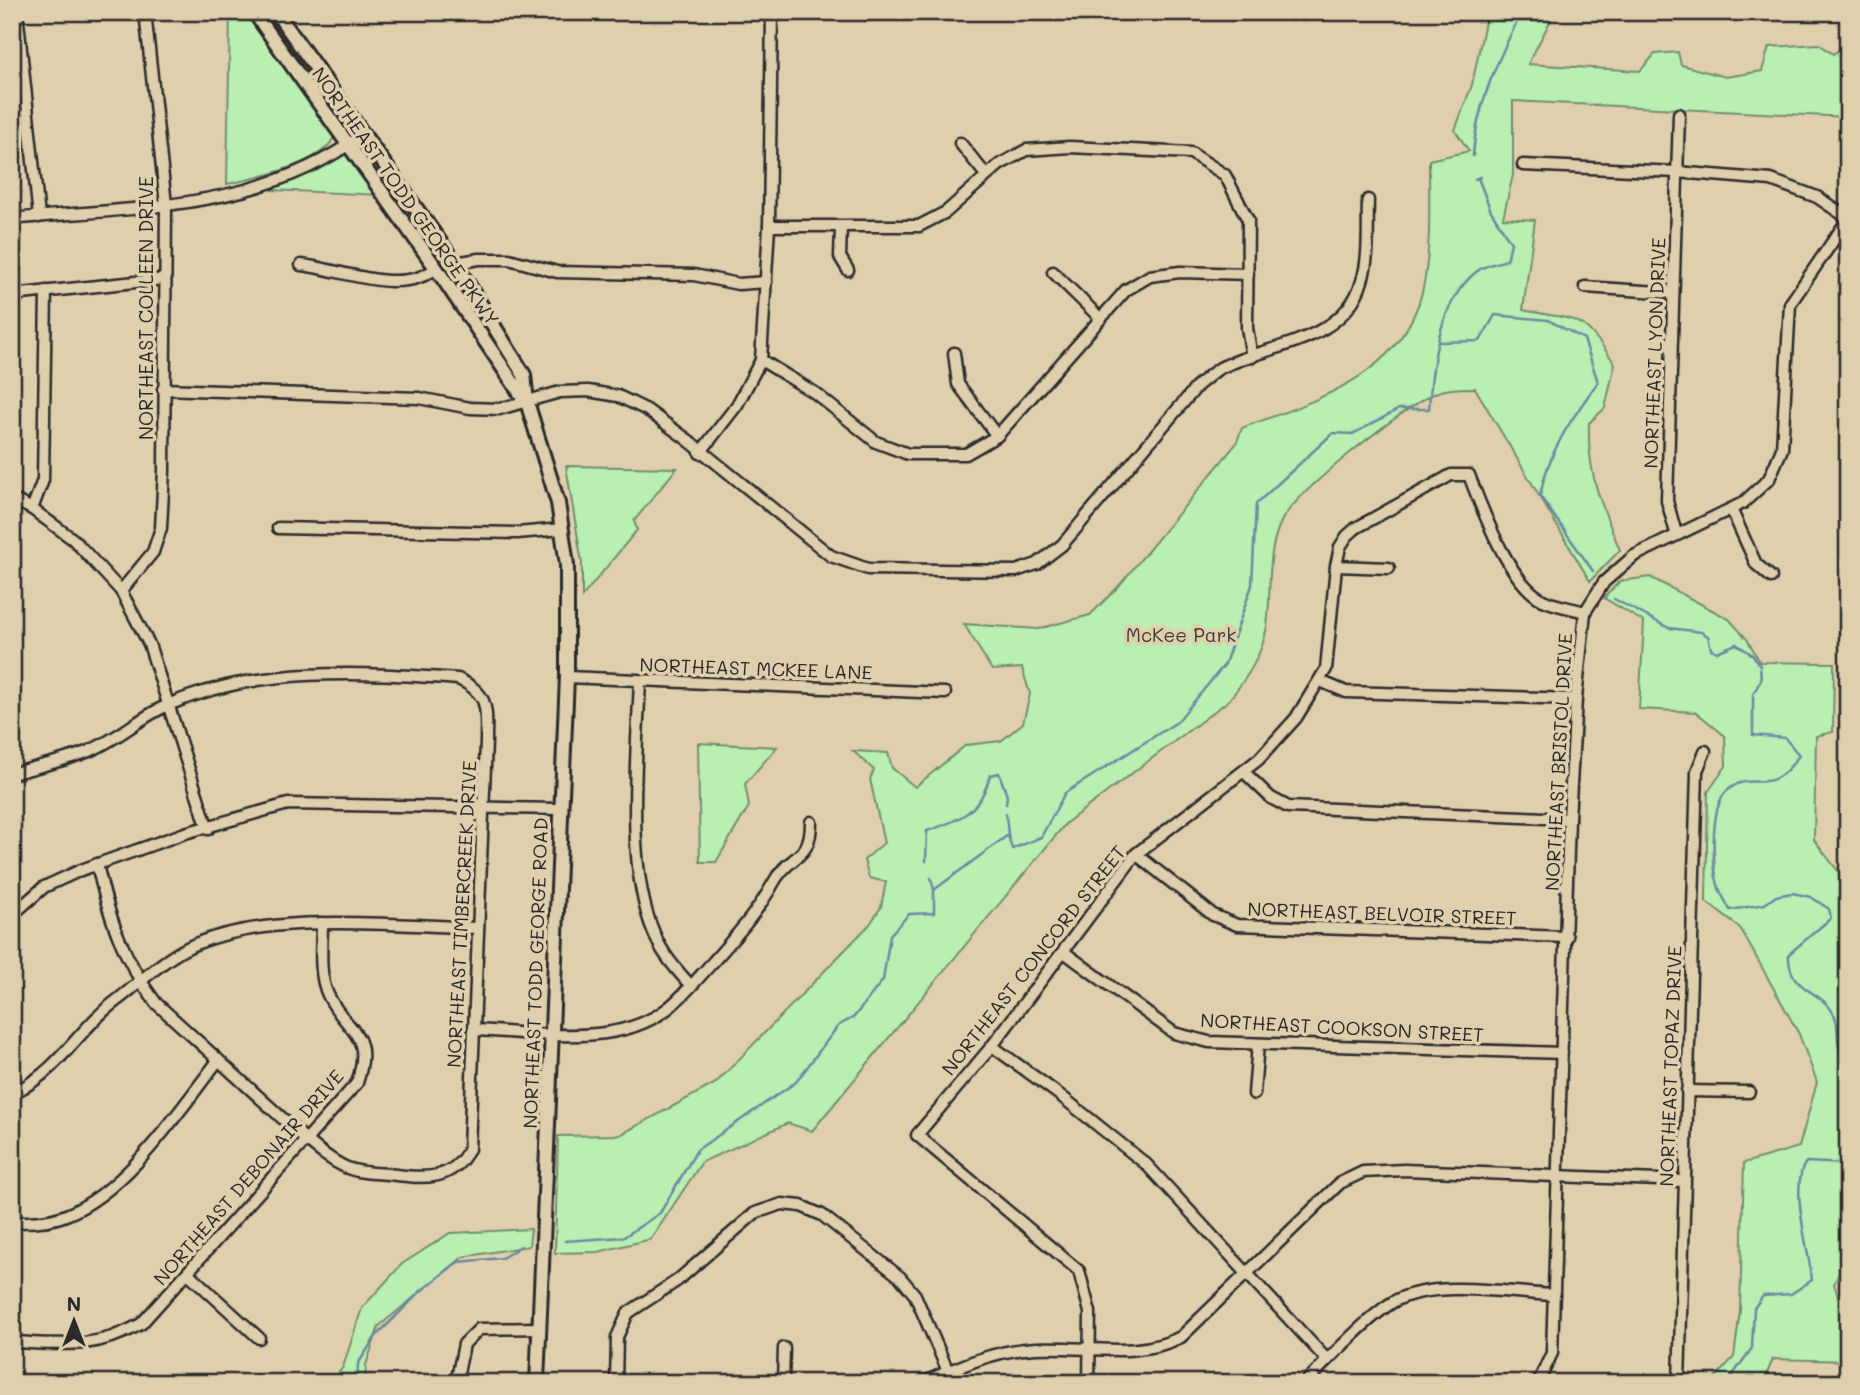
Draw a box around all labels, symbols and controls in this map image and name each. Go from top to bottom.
street label: NORTHEAST TODD GEORGE PKWY [307,62,505,330]
street label: NORTHEAST COLLEEN DRIVE [133,176,158,440]
street label: NORTHEAST LYON DRIVE [1637,237,1671,469]
park label: McKee Park [1126,622,1236,647]
street label: NORTHEAST BRISTOL DRIVE [1539,632,1577,892]
street label: NORTHEAST MCKEE LANE [639,651,873,685]
street label: NORTHEAST TIMBERCREEK DRIVE [440,760,482,1068]
street label: NORTHEAST TODD GEORGE ROAD [517,817,553,1129]
street label: NORTHEAST CONCORD STREET [935,840,1131,1080]
street label: NORTHEAST BELVOIR STREET [1247,896,1517,930]
street label: NORTHEAST TOPAZ DRIVE [1653,945,1687,1187]
street label: NORTHEAST COOKSON STREET [1200,1007,1484,1047]
street label: NORTHEAST DEBONAIR DRIVE [147,1064,349,1290]
north arrow [38,1286,108,1356]
text: N [67,1291,81,1316]

